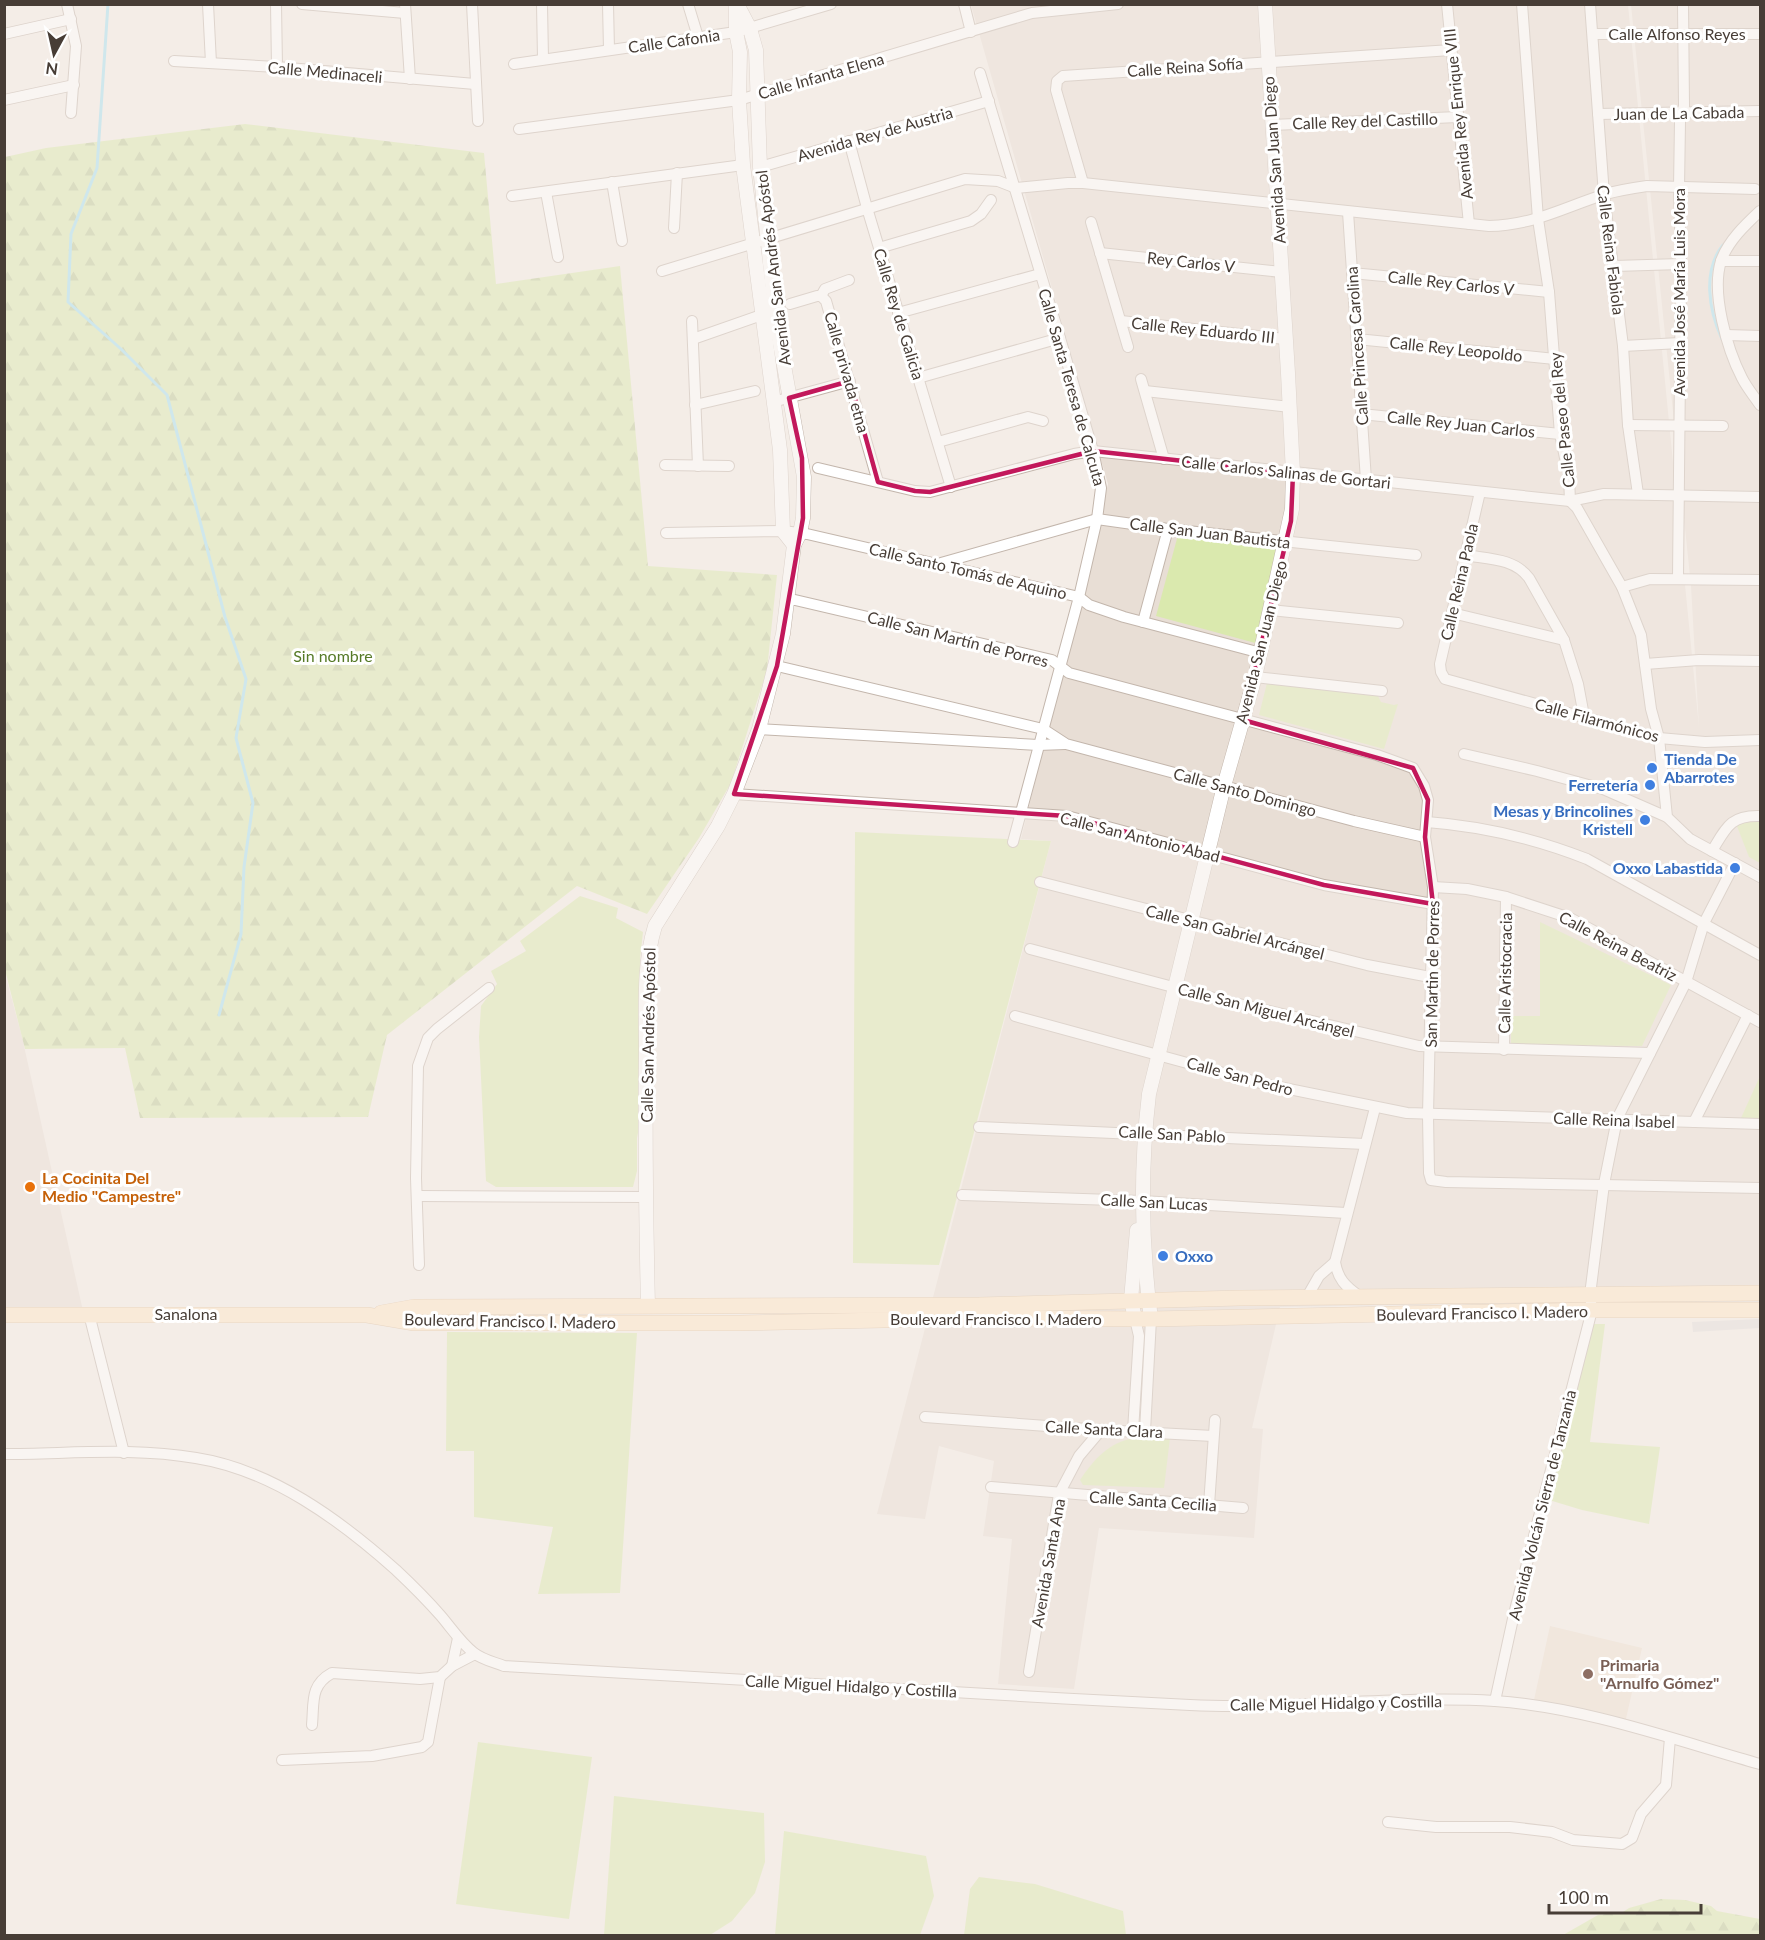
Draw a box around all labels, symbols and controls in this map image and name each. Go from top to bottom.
north arrow [24,24,84,84]
street label: Calle Alfonso Reyes [1608,24,1746,43]
street label: Calle Cafonia [627,25,721,56]
street label: Avenida Rey Enrique VIII [1439,28,1476,201]
street label: Calle Infanta Elena [756,48,886,103]
street label: Calle Reina Sofía [1126,53,1244,80]
street label: Calle Medinaceli [267,57,383,86]
text: N [44,59,59,80]
street label: Avenida San Juan Diego [1258,76,1289,244]
street label: Avenida Rey de Austria [795,102,955,165]
street label: Juan de La Cabada [1613,102,1744,123]
street label: Calle Rey del Castillo [1292,108,1438,133]
street label: Avenida San Andrés Apóstol [751,169,794,367]
street label: Calle Reina Fabiola [1594,184,1629,316]
street label: Avenida José María Luis Mora [1669,188,1688,396]
street label: Calle Rey de Galicia [870,246,929,382]
street label: Rey Carlos V [1146,247,1236,276]
street label: Calle Princesa Carolina [1341,266,1372,426]
street label: Calle Rey Carlos V [1387,266,1515,299]
street label: Calle Santa Teresa de Calcuta [1035,286,1110,488]
street label: Calle privada etna [821,309,874,435]
street label: Calle Rey Eduardo III [1130,313,1276,346]
street label: Calle Rey Leopoldo [1389,332,1523,365]
street label: Calle Paseo del Rey [1545,351,1578,489]
street label: Calle Rey Juan Carlos [1386,406,1536,441]
street label: Calle Carlos Salinas de Gortari [1180,451,1392,492]
street label: Calle San Juan Bautista [1129,513,1292,552]
street label: Calle Reina Paola [1436,521,1481,642]
street label: Calle Santo Tomás de Aquino [867,538,1069,603]
street label: Avenida San Juan Diego [1231,558,1290,725]
street label: Calle San Martín de Porres [866,607,1051,670]
park label: Sin nombre [293,646,373,665]
street label: Calle Filarmónicos [1533,694,1661,745]
place label: Tienda De Abarrotes [1663,749,1737,786]
marker: Tienda De Abarrotes [1645,761,1659,775]
street label: Calle Santo Domingo [1172,763,1319,820]
place label: Ferretería [1568,775,1638,794]
marker: Ferretería [1643,778,1657,792]
place label: Mesas y Brincolines Kristell [1493,801,1633,838]
street label: Calle San Antonio Abad [1058,807,1222,866]
marker: Mesas y Brincolines Kristell [1638,813,1652,827]
place label: Oxxo Labastida [1613,858,1723,877]
marker: Oxxo Labastida [1728,861,1742,875]
street label: Calle San Gabriel Arcángel [1144,900,1326,963]
street label: San Martin de Porres [1421,900,1442,1048]
street label: Calle Reina Beatriz [1556,907,1680,985]
street label: Calle Aristocracia [1494,912,1515,1034]
street label: Calle San Andrés Apóstol [636,947,659,1123]
street label: Calle San Miguel Arcángel [1176,978,1356,1041]
street label: Calle San Pedro [1185,1052,1295,1099]
street label: Calle Reina Isabel [1553,1108,1675,1131]
street label: Calle San Pablo [1118,1121,1226,1146]
place label: La Cocinita Del Medio "Campestre" [42,1168,181,1205]
marker: La Cocinita Del Medio "Campestre" [23,1180,37,1194]
street label: Calle San Lucas [1100,1189,1208,1214]
place label: Oxxo [1175,1246,1213,1265]
marker: Oxxo [1156,1249,1170,1263]
street label: Boulevard Francisco I. Madero [1376,1301,1588,1324]
street label: Sanalona [154,1304,218,1323]
street label: Boulevard Francisco I. Madero [404,1309,616,1332]
street label: Boulevard Francisco I. Madero [890,1309,1102,1328]
street label: Avenida Volcán Sierra de Tanzania [1504,1388,1579,1622]
street label: Calle Santa Clara [1045,1416,1163,1441]
street label: Calle Santa Cecilia [1089,1487,1217,1514]
street label: Avenida Santa Ana [1027,1497,1068,1629]
place label: Primaria "Arnulfo Gómez" [1600,1655,1719,1692]
marker: Primaria "Arnulfo Gómez" [1581,1667,1595,1681]
street label: Calle Miguel Hidalgo y Costilla [745,1670,958,1701]
street label: Calle Miguel Hidalgo y Costilla [1230,1691,1442,1714]
scale bar [1549,1877,1700,1915]
text: 100 m [1558,1886,1609,1908]

